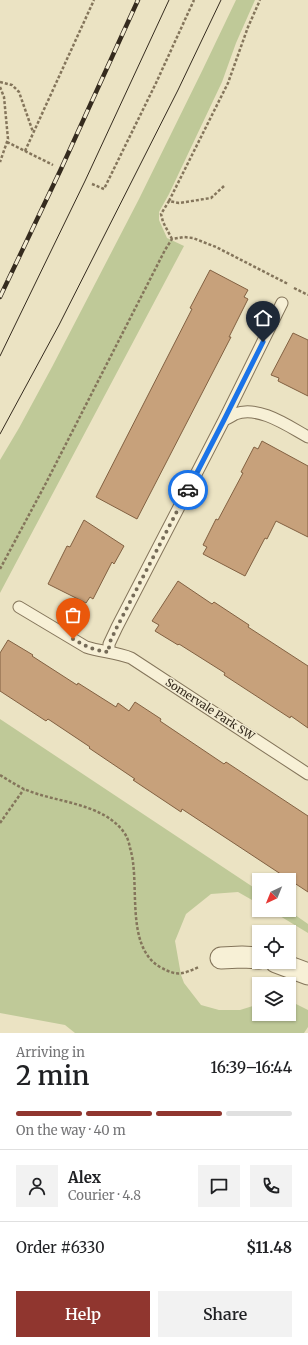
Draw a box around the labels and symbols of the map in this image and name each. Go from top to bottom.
pin [246,301,280,342]
courier [168,470,208,510]
pin [56,598,90,639]
street label: Somervale Park SW [163,675,258,744]
north arrow [252,873,296,917]

